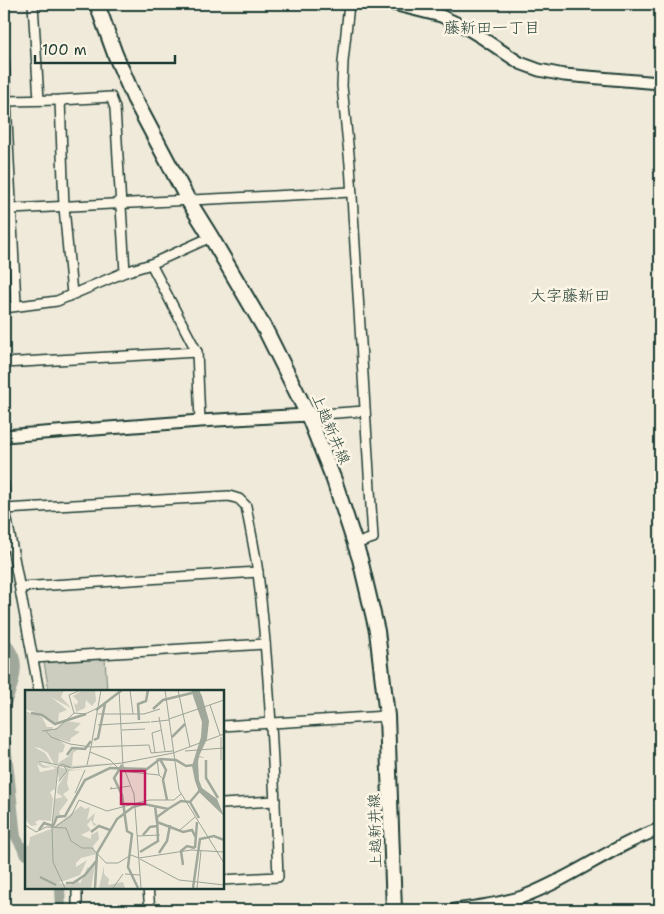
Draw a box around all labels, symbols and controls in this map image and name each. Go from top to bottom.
district label: 藤新田一丁目 [444,17,540,38]
scale bar [35,32,175,64]
text: 100 m [42,40,87,60]
district label: 大字藤新田 [530,285,610,306]
street label: 上越新井線 [307,391,355,467]
inset map [25,690,224,889]
street label: 上越新井線 [364,793,386,869]

